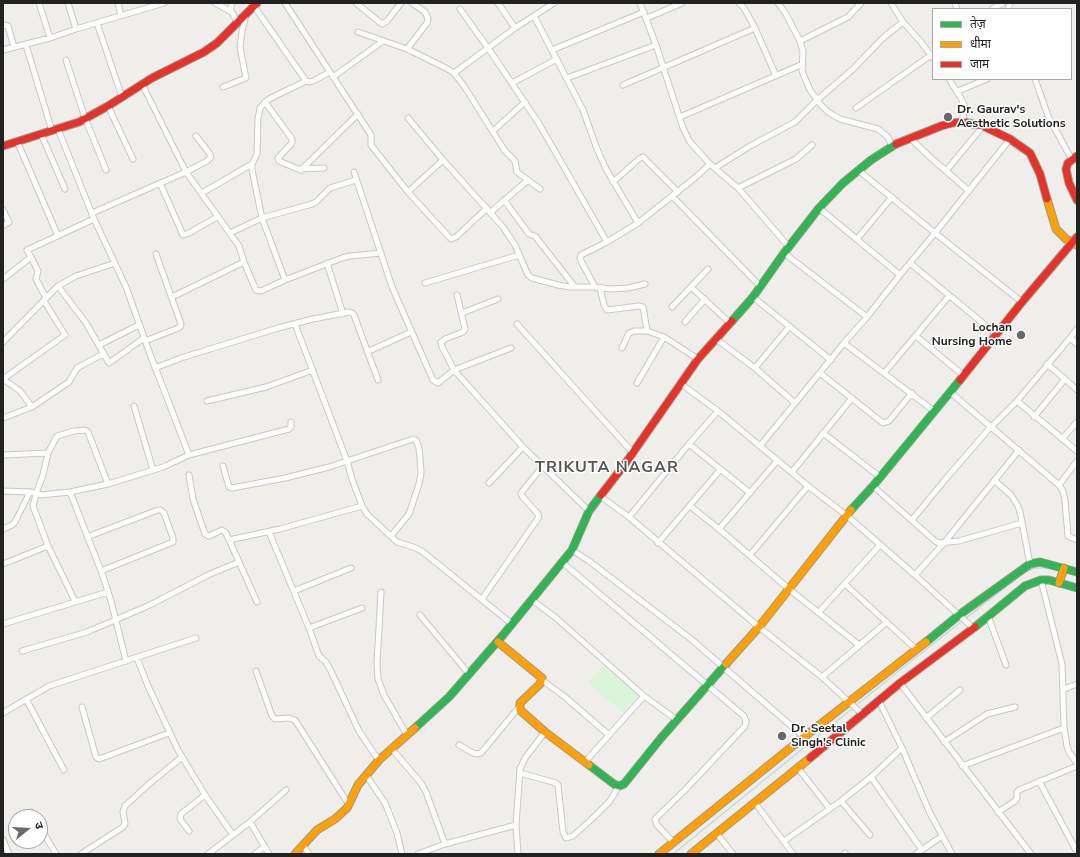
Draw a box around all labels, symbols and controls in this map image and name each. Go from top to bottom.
legend [932,8,1072,80]
text: तेज़ [970,16,986,32]
text: धीमा [970,36,991,52]
text: जाम [970,56,989,72]
place label: Dr. Gaurav's Aesthetic Solutions [957,103,1066,131]
marker: Dr. Gaurav's Aesthetic Solutions [942,111,954,123]
place label: Lochan Nursing Home [932,321,1012,349]
marker: Lochan Nursing Home [1015,329,1027,341]
district label: TRIKUTA NAGAR [535,458,679,478]
place label: Dr. Seetal Singh's Clinic [791,722,866,750]
marker: Dr. Seetal Singh's Clinic [776,730,788,742]
north arrow [8,809,48,849]
text: उ [31,820,47,831]

